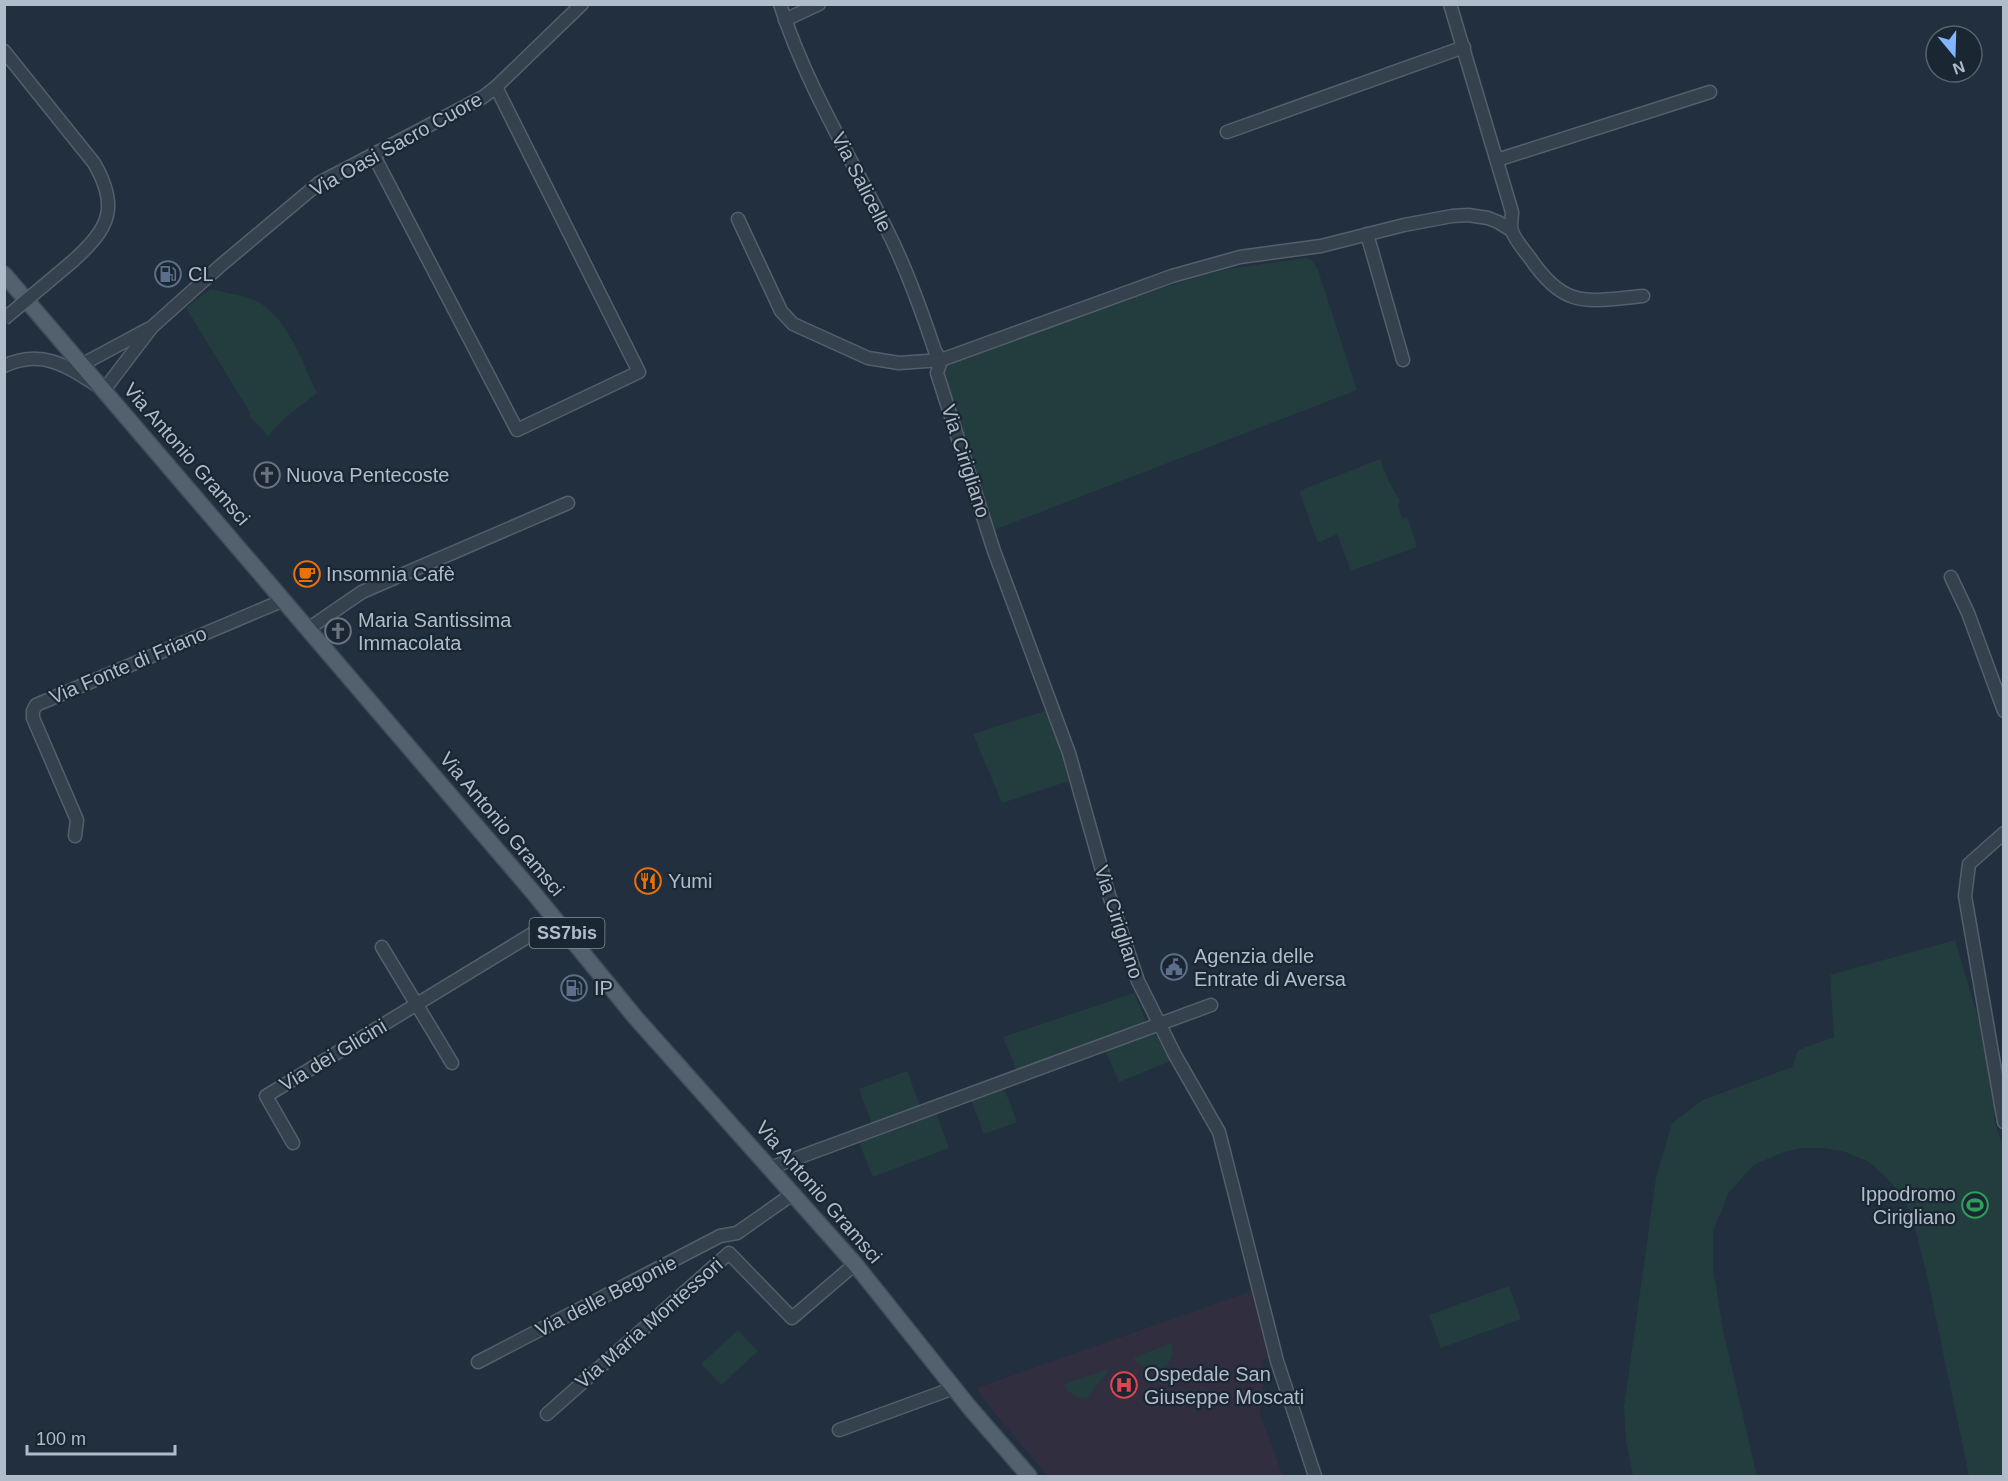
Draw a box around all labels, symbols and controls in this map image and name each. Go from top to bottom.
north arrow [1924,24,1984,84]
text: N [1950,58,1967,78]
street label: Via Oasi Sacro Cuore [306,88,486,200]
street label: Via Salicelle [828,129,896,235]
fuel station icon: CL [153,259,183,289]
place label: CL [188,263,214,285]
street label: Via Antonio Gramsci [119,379,255,529]
street label: Via Cirigliano [937,402,995,520]
church icon: Nuova Pentecoste [252,460,282,490]
place label: Nuova Pentecoste [286,464,449,486]
cafe icon: Insomnia Cafè [292,559,322,589]
place label: Insomnia Cafè [326,563,455,585]
place label: Maria Santissima Immacolata [358,609,512,654]
church icon: Maria Santissima Immacolata [323,616,353,646]
street label: Via Fonte di Friano [46,622,210,708]
street label: Via Antonio Gramsci [435,748,569,900]
street label: Via Cirigliano [1090,863,1148,981]
restaurant icon: Yumi [633,866,663,896]
place label: Yumi [668,870,712,892]
road number: SS7bis [530,918,604,948]
place label: Agenzia delle Entrate di Aversa [1194,945,1347,990]
public building icon: Agenzia delle Entrate di Aversa [1159,952,1189,982]
fuel station icon: IP [559,973,589,1003]
place label: IP [594,977,613,999]
street label: Via dei Glicini [276,1014,390,1096]
street label: Via Antonio Gramsci [751,1117,887,1267]
place label: Ippodromo Cirigliano [1860,1183,1956,1228]
sports icon: Ippodromo Cirigliano [1960,1190,1990,1220]
street label: Via delle Begonie [532,1251,680,1341]
street label: Via Maria Montessori [571,1253,727,1393]
place label: Ospedale San Giuseppe Moscati [1144,1363,1304,1408]
hospital icon: Ospedale San Giuseppe Moscati [1109,1370,1139,1400]
scale bar [27,1418,176,1456]
text: 100 m [36,1429,86,1449]

